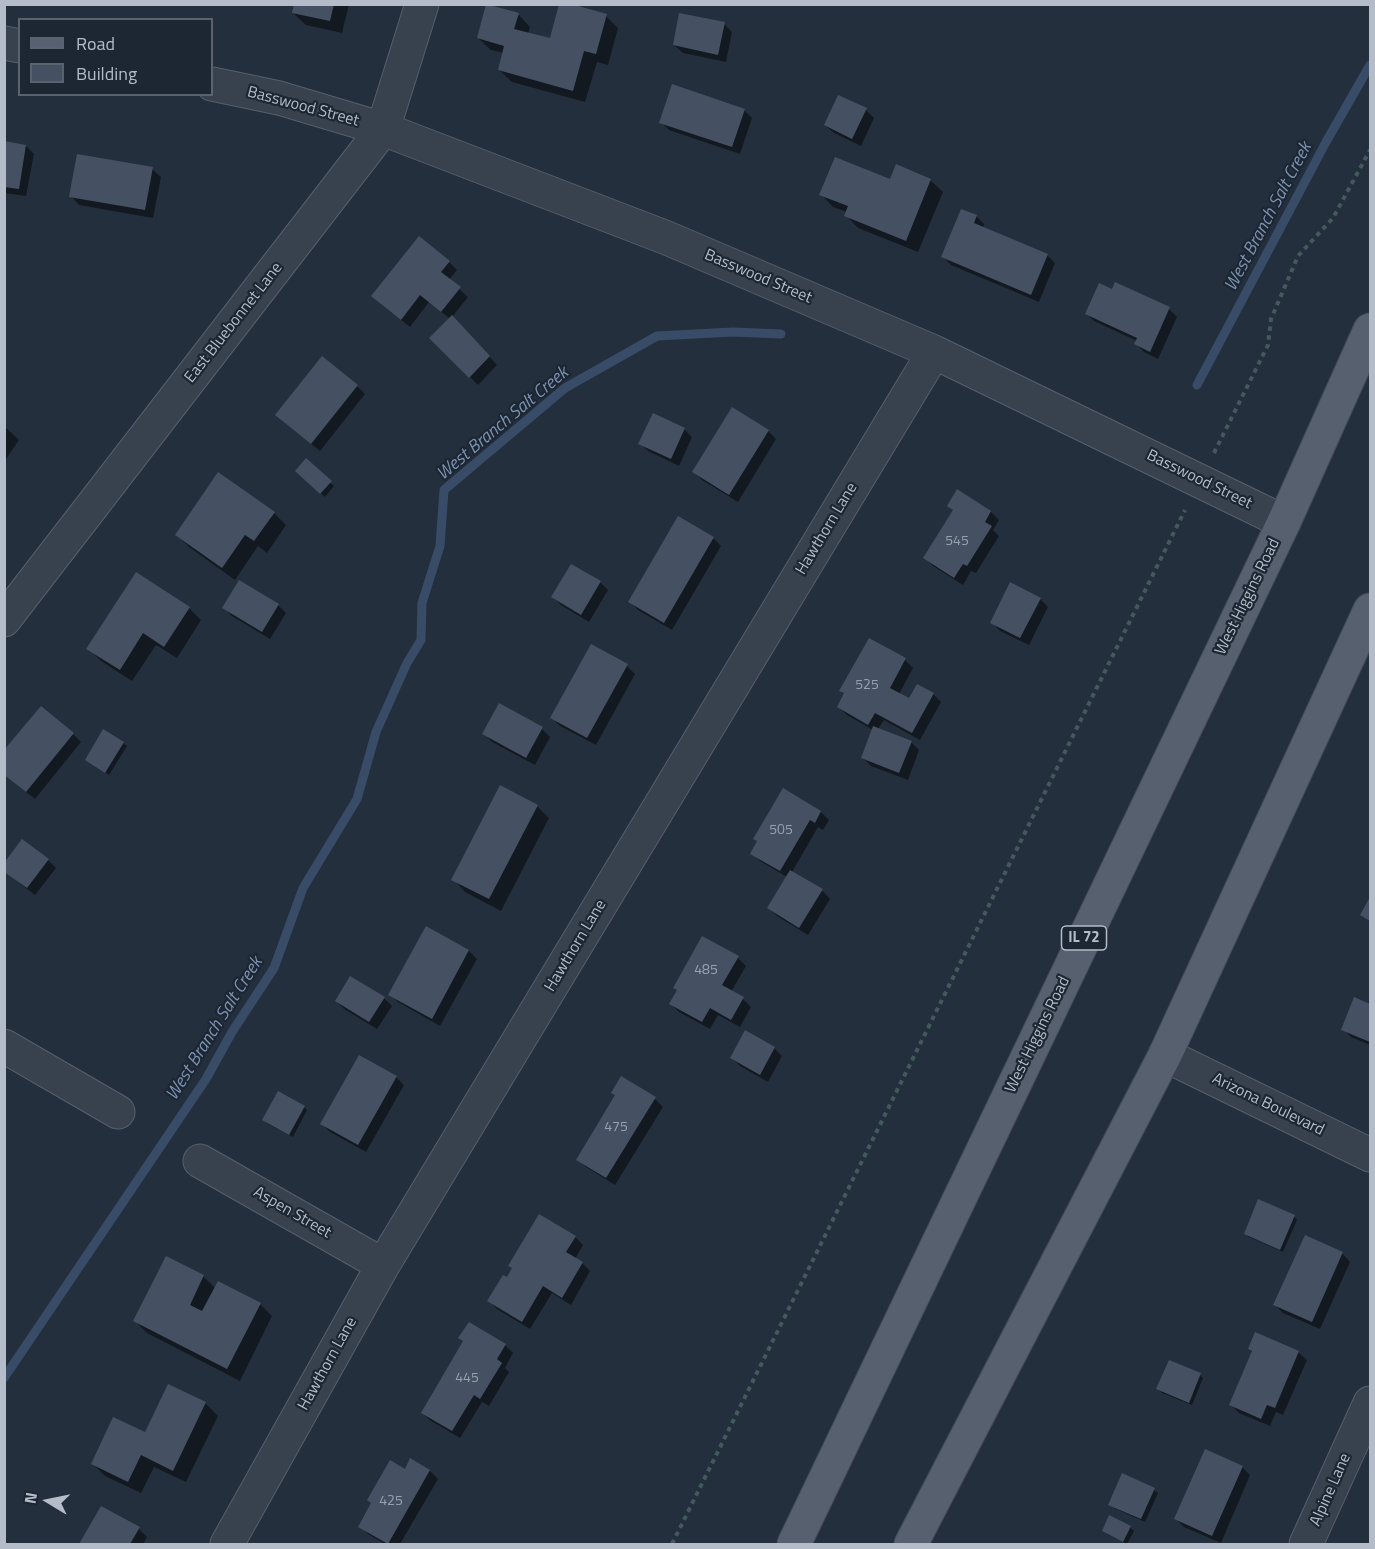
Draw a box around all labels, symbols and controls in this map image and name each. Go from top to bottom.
legend [18,18,213,96]
text: Road [76,30,115,57]
text: Building [76,60,137,87]
street label: Basswood Street [245,83,361,131]
water label: West Branch Salt Creek [1221,139,1317,295]
street label: Basswood Street [701,246,815,308]
street label: East Bluebonnet Lane [181,259,287,387]
water label: West Branch Salt Creek [433,363,573,485]
street label: Basswood Street [1143,446,1255,514]
street label: Hawthorn Lane [792,480,862,578]
house number: 545 [945,534,969,550]
street label: West Higgins Road [1212,536,1284,658]
house number: 525 [855,678,879,694]
house number: 505 [769,823,793,839]
street label: Hawthorn Lane [541,897,611,995]
road number: IL 72 [1062,926,1106,950]
water label: West Branch Salt Creek [162,953,268,1105]
house number: 485 [694,963,718,979]
street label: West Higgins Road [1002,974,1074,1096]
street label: Arizona Boulevard [1209,1070,1327,1140]
house number: 475 [604,1120,628,1136]
street label: Aspen Street [250,1183,334,1243]
street label: Hawthorn Lane [294,1314,362,1414]
house number: 445 [455,1371,479,1387]
street label: Alpine Lane [1306,1451,1356,1529]
north arrow [18,1471,78,1531]
text: N [17,1490,43,1505]
house number: 425 [379,1494,403,1510]

